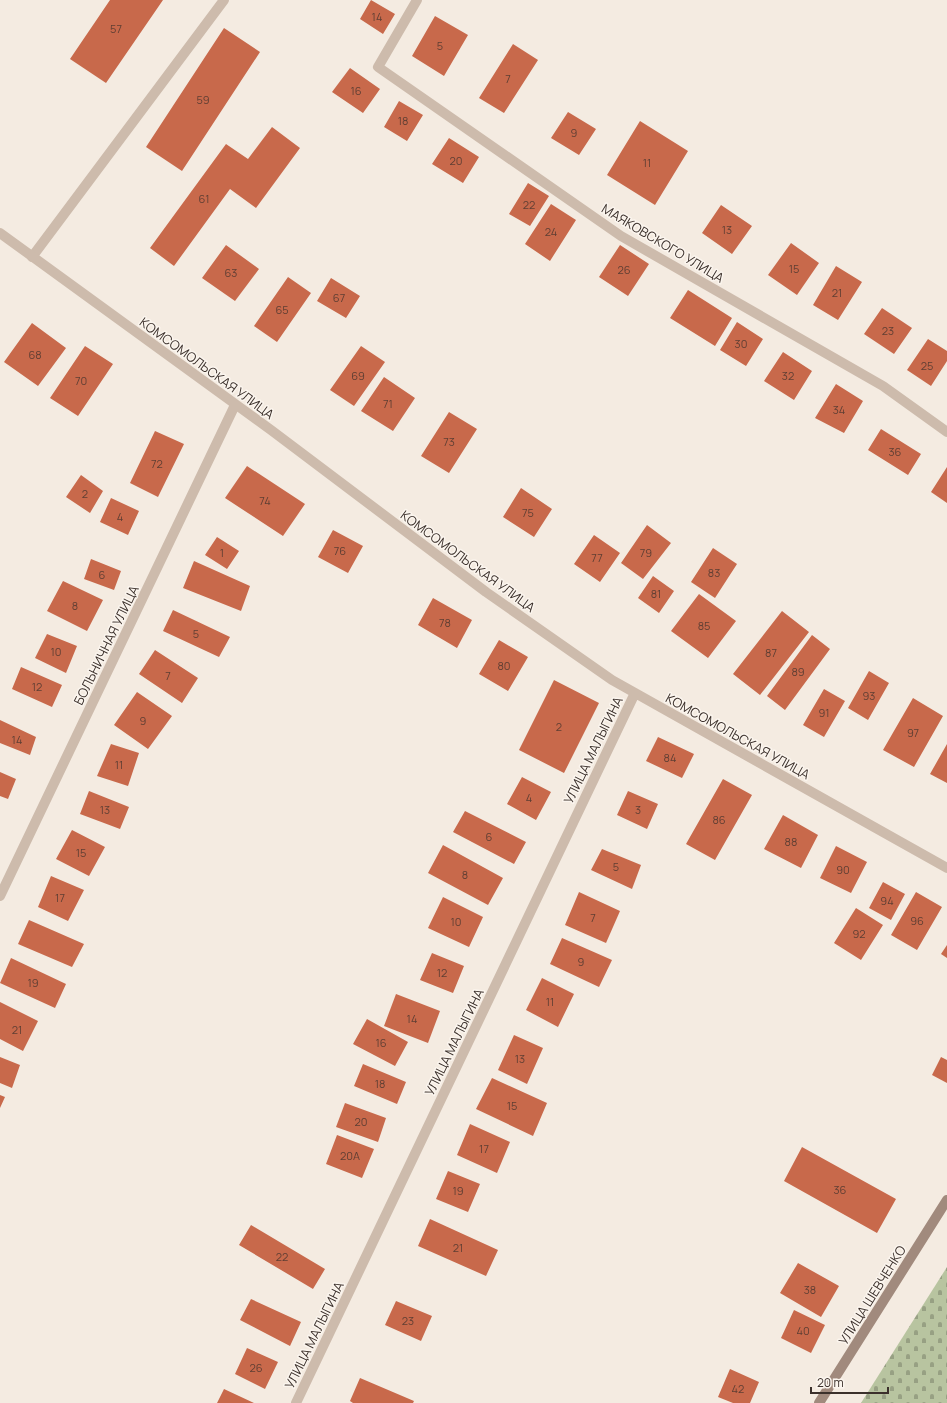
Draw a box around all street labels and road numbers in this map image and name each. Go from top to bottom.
street label: МАЯКОВСКОГО УЛИЦА [599,199,727,287]
street label: КОМСОМОЛЬСКАЯ УЛИЦА [136,313,278,423]
street label: КОМСОМОЛЬСКАЯ УЛИЦА [397,506,539,616]
street label: БОЛЬНИЧНАЯ УЛИЦА [69,582,143,708]
street label: КОМСОМОЛЬСКАЯ УЛИЦА [663,689,813,783]
street label: УЛИЦА МАЛЫГИНА [559,693,627,807]
street label: УЛИЦА МАЛЫГИНА [420,985,488,1099]
street label: УЛИЦА ШЕВЧЕНКО [834,1241,910,1348]
street label: УЛИЦА МАЛЫГИНА [280,1278,348,1392]

